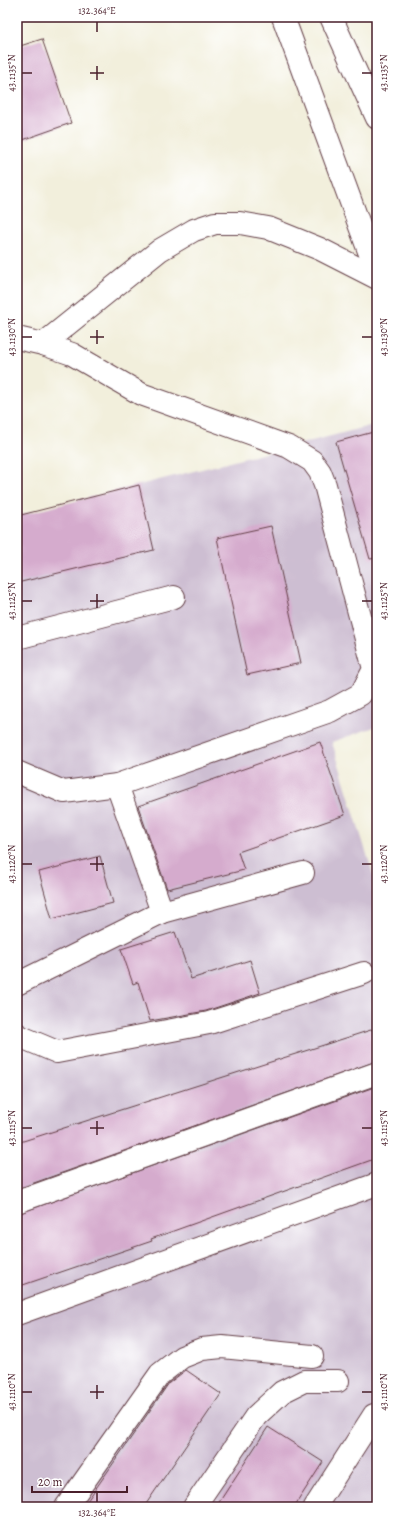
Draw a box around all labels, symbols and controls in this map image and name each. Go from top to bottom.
text: 132.364°E [78,4,116,17]
text: 43.1135°N [5,54,18,92]
text: 43.1135°N [377,54,390,92]
text: 43.1130°N [5,318,18,356]
text: 43.1130°N [377,318,390,356]
text: 43.1125°N [5,582,18,620]
text: 43.1125°N [377,582,390,620]
text: 43.1120°N [5,845,18,883]
text: 43.1120°N [377,845,390,883]
text: 43.1115°N [5,1110,18,1146]
text: 43.1115°N [377,1110,390,1146]
text: 43.1110°N [5,1373,18,1411]
text: 43.1110°N [377,1373,390,1411]
scale bar [32,1468,127,1494]
text: 20 m [38,1474,62,1490]
text: 132.364°E [78,1506,116,1519]

